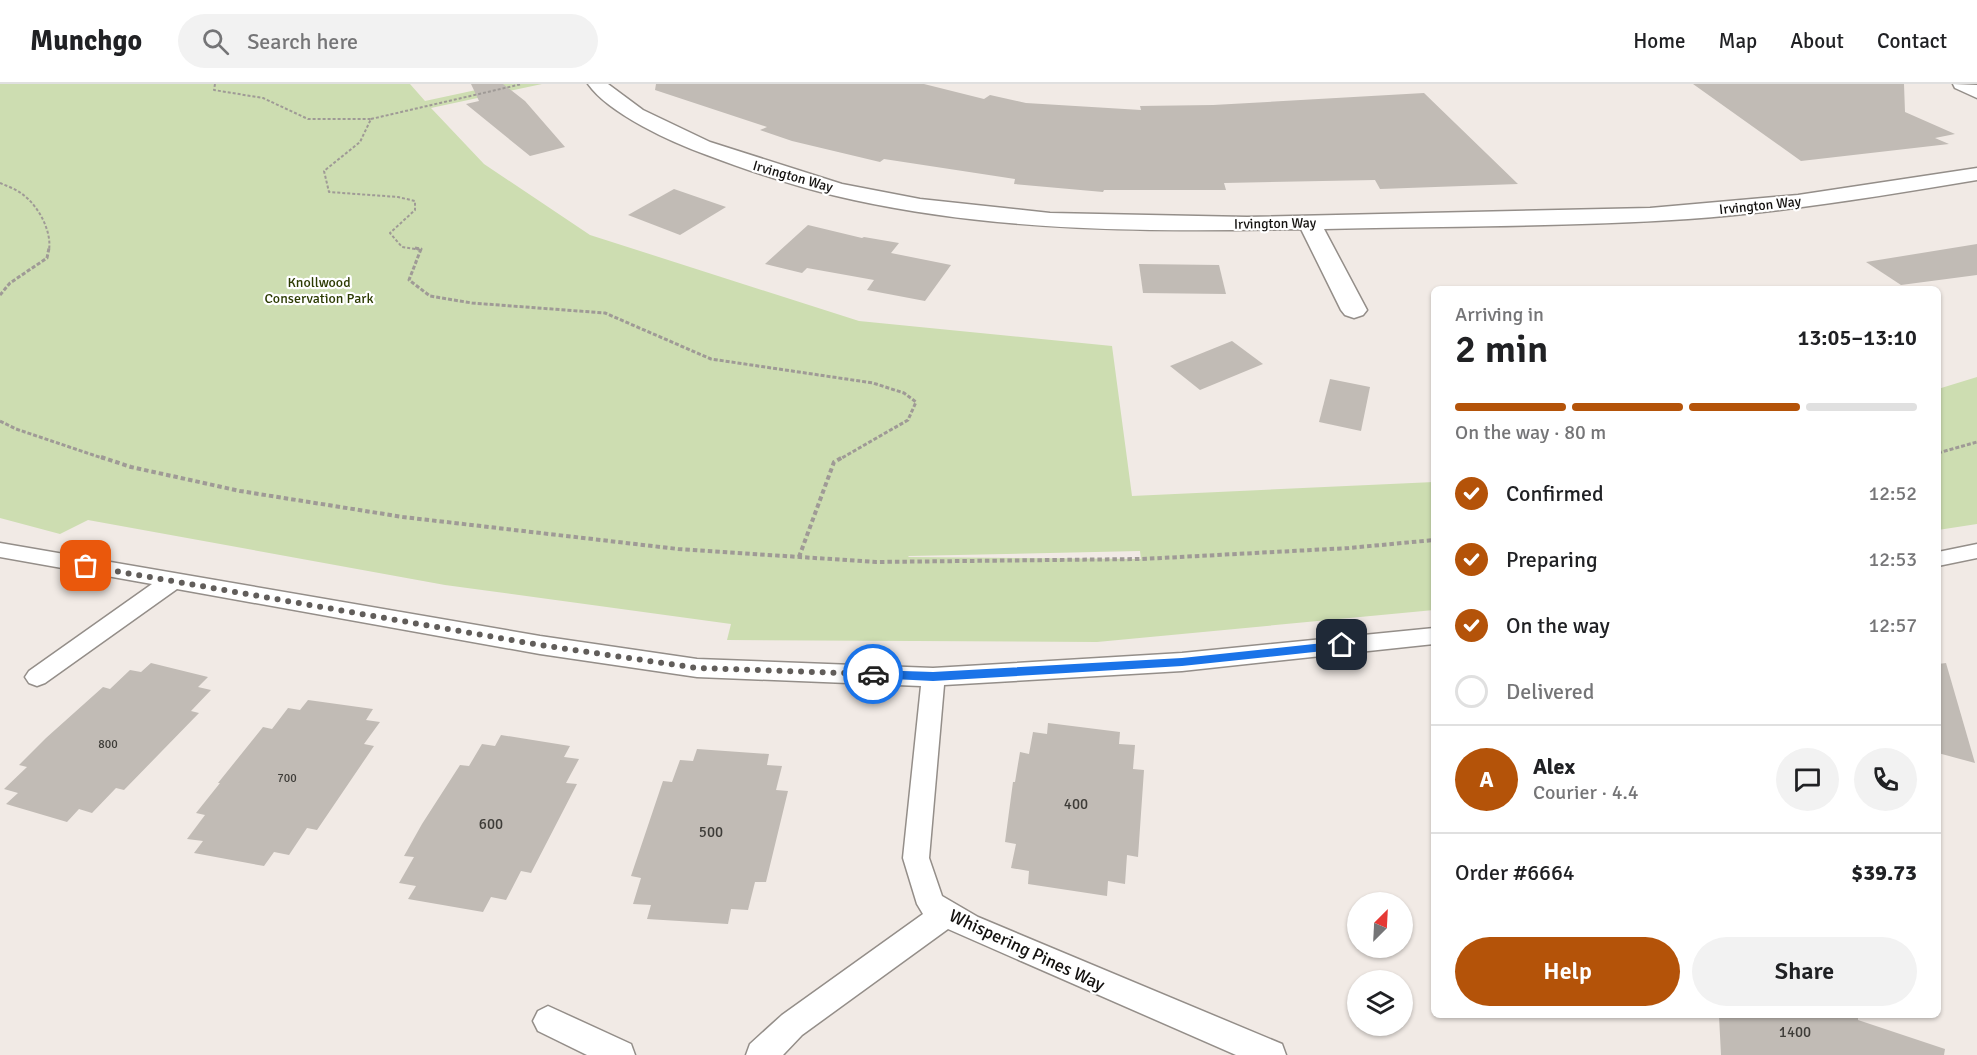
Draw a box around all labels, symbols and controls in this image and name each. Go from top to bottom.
search box [178,14,598,68]
text: Munchgo [30,24,142,58]
icon: search [199,25,232,58]
text: Search here [247,28,358,55]
text: Home [1633,28,1686,54]
text: Map [1719,28,1757,54]
text: About [1790,28,1844,54]
text: Contact [1877,28,1947,54]
street label: Irvington Way [751,157,835,196]
street label: Irvington Way [1718,193,1802,218]
street label: Irvington Way [1234,214,1317,233]
park label: Knollwood Conservation Park [265,274,373,307]
text: Arriving in [1455,302,1544,327]
text: 13:05–13:10 [1798,324,1917,351]
text: 2 min [1455,325,1548,373]
text: On the way · 80 m [1455,420,1606,445]
icon: check [1455,477,1488,510]
text: Confirmed [1506,480,1604,507]
text: 12:52 [1868,481,1917,506]
pin [60,540,111,591]
icon: check [1455,543,1488,576]
text: Preparing [1506,546,1598,573]
text: 12:53 [1868,547,1917,572]
icon: bag [69,549,102,582]
icon: check [1455,609,1488,642]
text: On the way [1506,612,1610,639]
text: 12:57 [1868,613,1917,638]
pin [1316,619,1367,670]
icon: home [1325,628,1358,661]
courier [843,644,903,704]
icon: car [857,658,890,691]
text: Delivered [1506,678,1594,705]
house number: 800 [98,737,118,752]
button: chat [1776,748,1839,811]
button: phone [1854,748,1917,811]
text: Alex [1533,753,1575,780]
text: A [1479,766,1494,793]
house number: 700 [277,771,297,786]
text: Courier · 4.4 [1533,780,1639,805]
house number: 400 [1064,795,1088,813]
house number: 600 [479,815,503,833]
house number: 500 [699,823,723,841]
text: Order #6664 [1455,859,1575,886]
text: $39.73 [1851,859,1917,886]
north arrow [1347,892,1413,958]
map controls [1347,892,1413,1036]
street label: Whispering Pines Way [946,904,1109,996]
button: Help [1455,937,1680,1006]
button: Share [1692,937,1917,1006]
button: layers [1347,970,1413,1036]
house number: 1400 [1779,1023,1811,1041]

